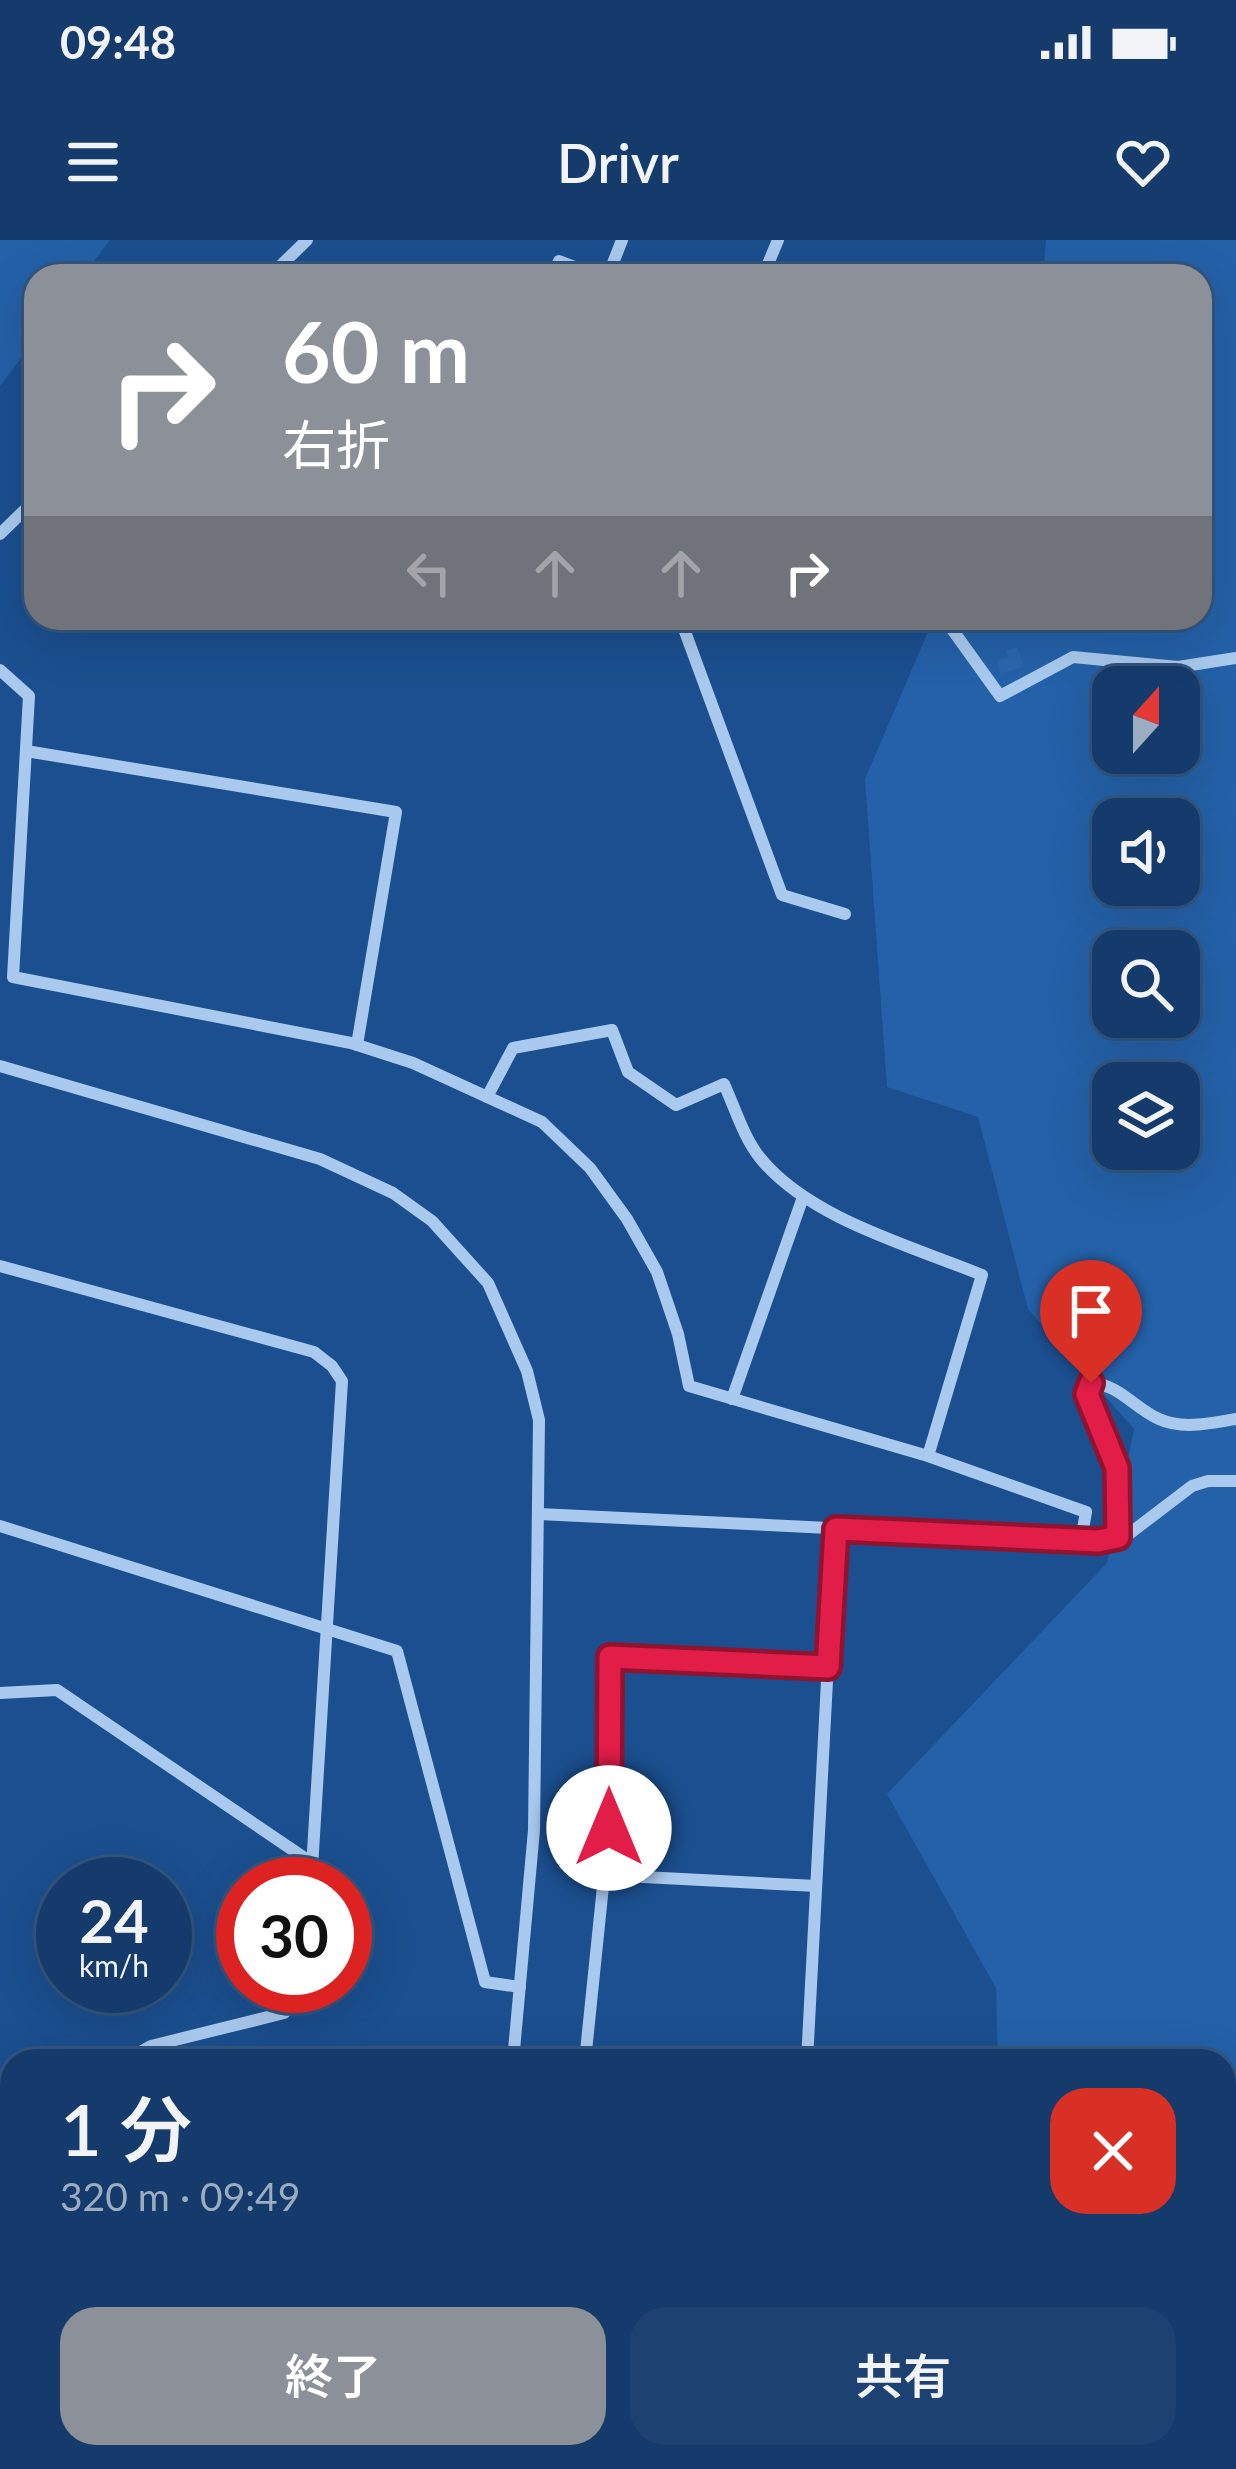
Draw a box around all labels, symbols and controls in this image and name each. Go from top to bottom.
text: 09:48 [60,15,176,69]
icon: menu [60,129,126,195]
icon: heart [1110,129,1176,195]
text: Drivr [557,130,679,195]
text: 60 m [282,300,470,401]
icon: right [84,312,240,468]
text: 右折 [282,412,390,477]
icon: left [396,540,462,606]
icon: ahead [522,540,588,606]
icon: ahead [648,540,714,606]
icon: right [774,540,840,606]
north arrow [1092,666,1200,774]
map controls [1092,666,1200,1170]
button: sound [1092,798,1200,906]
button: search [1092,930,1200,1038]
button: layers [1092,1062,1200,1170]
pin [1040,1260,1142,1383]
icon: arrive [1058,1278,1124,1344]
position arrow [546,1765,672,1891]
speed limit sign: 30 [216,1857,372,2013]
text: 24 [79,1884,149,1956]
text: km/h [79,1947,149,1983]
text: 1 分 [60,2085,192,2171]
button: close [1050,2088,1176,2214]
text: 320 m · 09:49 [60,2173,300,2219]
button: 終了 [60,2307,606,2445]
button: 共有 [630,2307,1176,2445]

